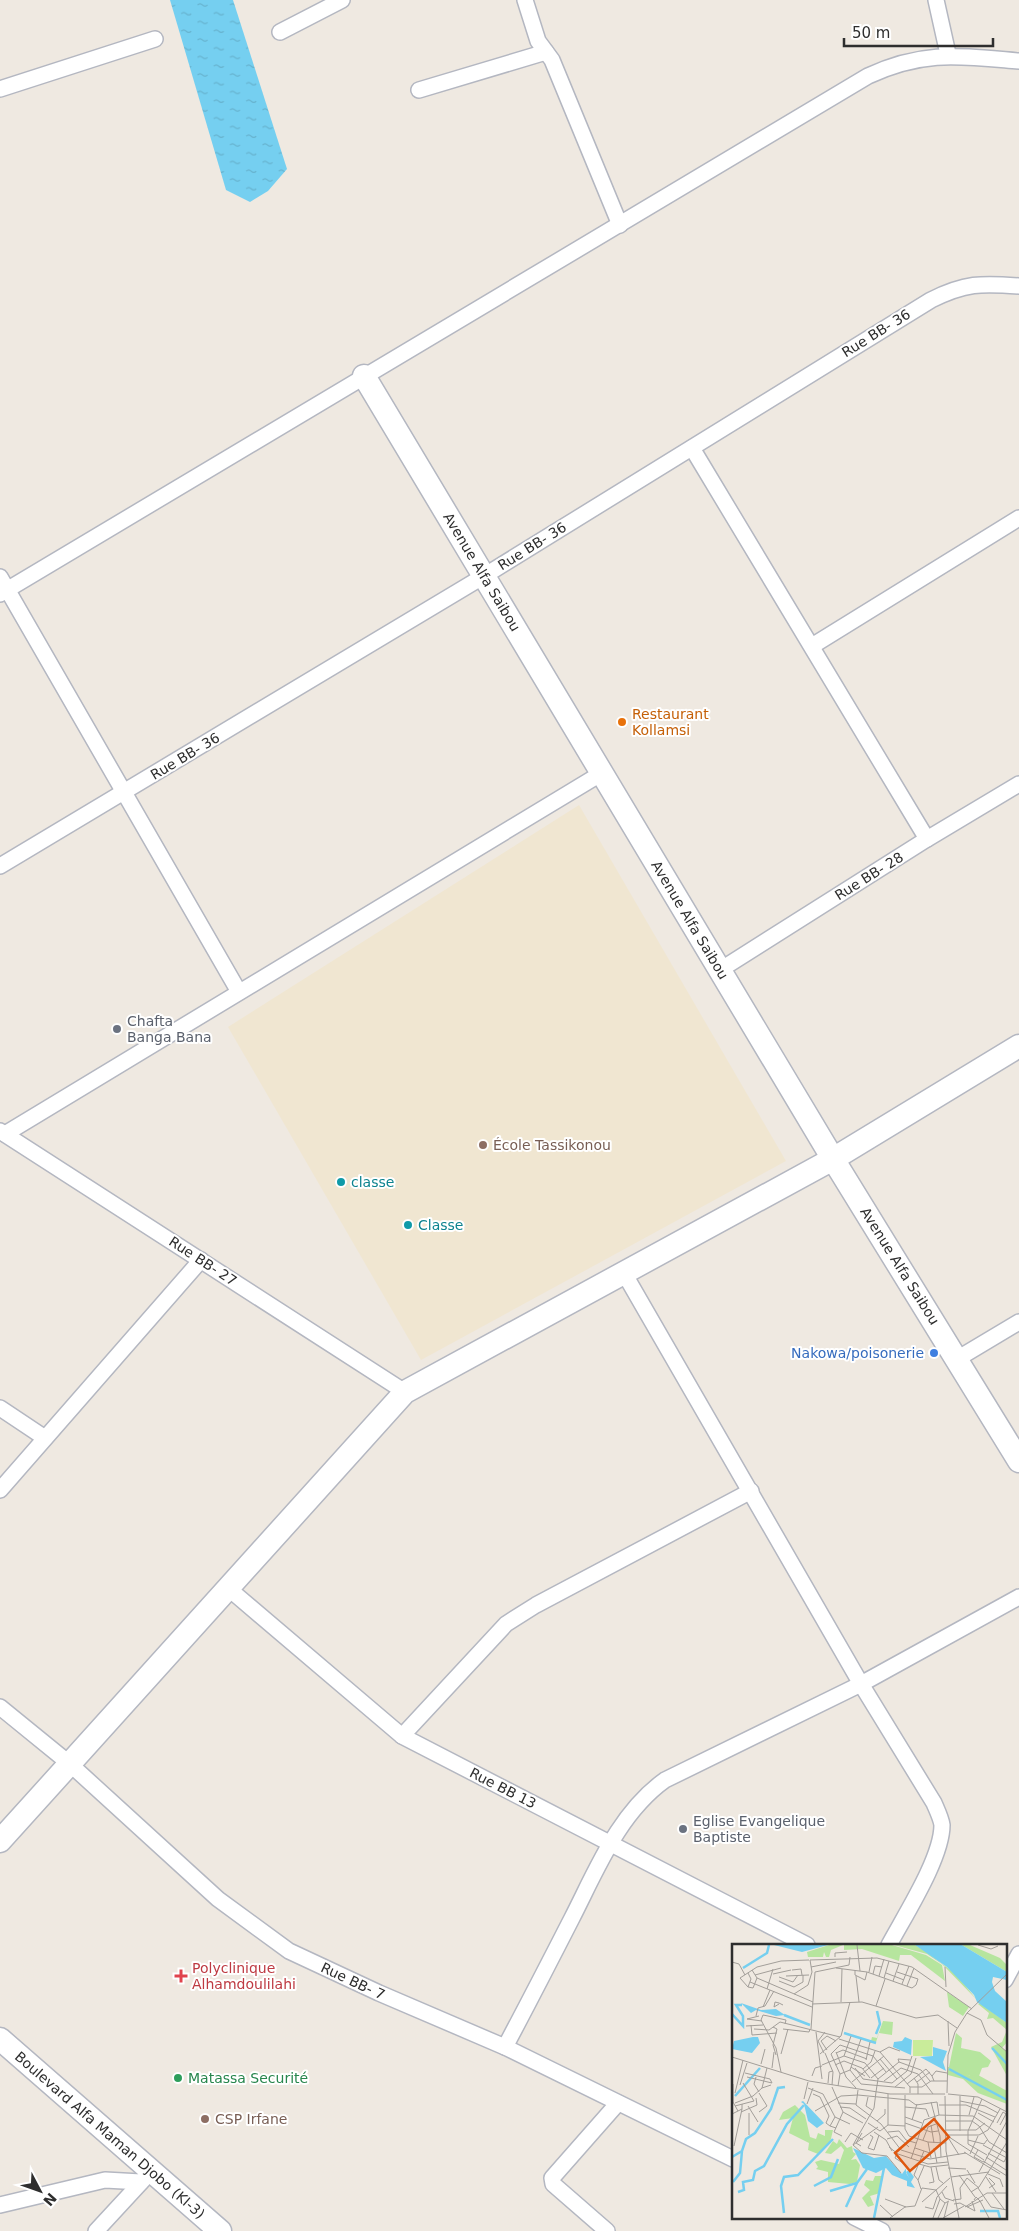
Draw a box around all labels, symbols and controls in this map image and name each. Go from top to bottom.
scale bar [844,15,993,47]
text: 50 m [852,24,890,42]
street label: Rue BB- 36 [839,306,913,360]
street label: Avenue Alfa Saibou [440,510,524,634]
street label: Rue BB- 36 [495,519,569,573]
place label: Restaurant Kollamsi [632,706,709,738]
marker: Restaurant Kollamsi [616,716,628,728]
street label: Rue BB- 36 [148,729,222,783]
street label: Rue BB- 28 [832,849,906,903]
street label: Avenue Alfa Saibou [648,858,732,982]
place label: Chafta Banga Bana [127,1013,212,1045]
marker: Chafta Banga Bana [111,1023,123,1035]
place label: École Tassikonou [493,1137,611,1153]
marker: École Tassikonou [477,1139,489,1151]
place label: classe [351,1174,394,1190]
marker: classe [335,1176,347,1188]
street label: Avenue Alfa Saibou [857,1204,943,1328]
place label: Classe [418,1217,463,1233]
marker: Classe [402,1219,414,1231]
street label: Rue BB- 27 [166,1233,240,1289]
place label: Nakowa/poisonerie [791,1345,924,1361]
marker: Nakowa/poisonerie [928,1347,940,1359]
street label: Rue BB 13 [467,1764,539,1812]
place label: Eglise Evangelique Baptiste [693,1813,825,1845]
marker: Eglise Evangelique Baptiste [677,1823,689,1835]
inset map [732,1944,1006,2218]
street label: Rue BB- 7 [319,1959,387,2003]
place label: Polyclinique Alhamdoulilahi [192,1960,296,1992]
marker: Polyclinique Alhamdoulilahi [174,1969,188,1983]
street label: Boulevard Alfa Maman Djobo (KI-3) [12,2048,208,2222]
place label: Matassa Securité [188,2070,308,2086]
marker: Matassa Securité [172,2072,184,2084]
place label: CSP Irfane [215,2111,287,2127]
marker: CSP Irfane [199,2113,211,2125]
north arrow [15,2166,65,2216]
text: N [40,2190,60,2209]

